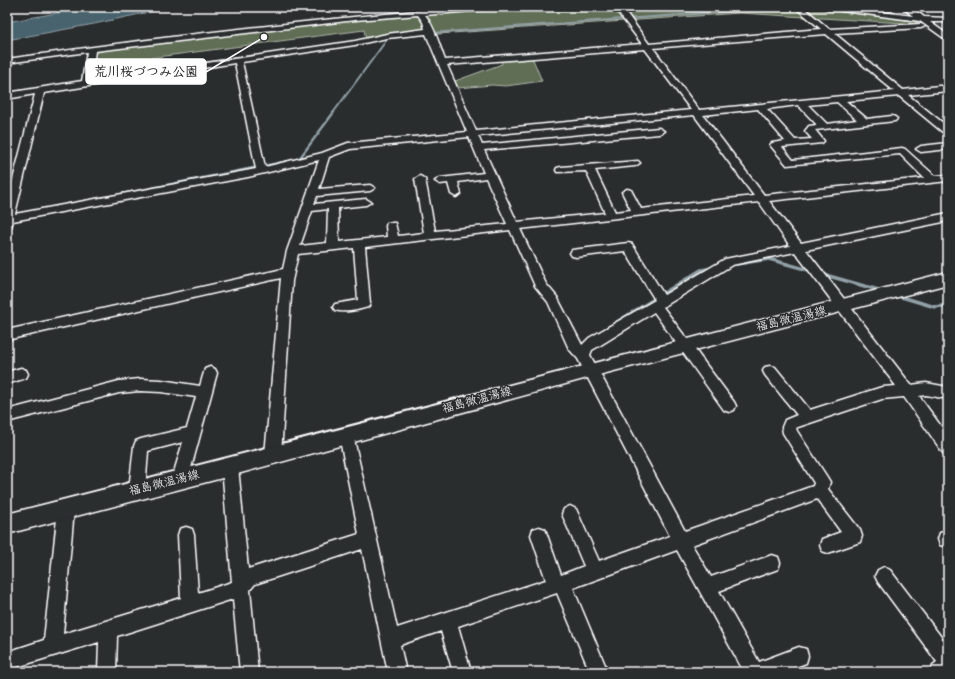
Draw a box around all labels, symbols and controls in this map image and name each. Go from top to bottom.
callout: 荒川桜づつみ公園 [86,59,206,84]
text: 荒川桜づつみ公園 [94,64,198,80]
street label: 福島微温湯線 [754,303,828,335]
street label: 福島微温湯線 [440,383,514,417]
street label: 福島微温湯線 [127,467,201,499]

